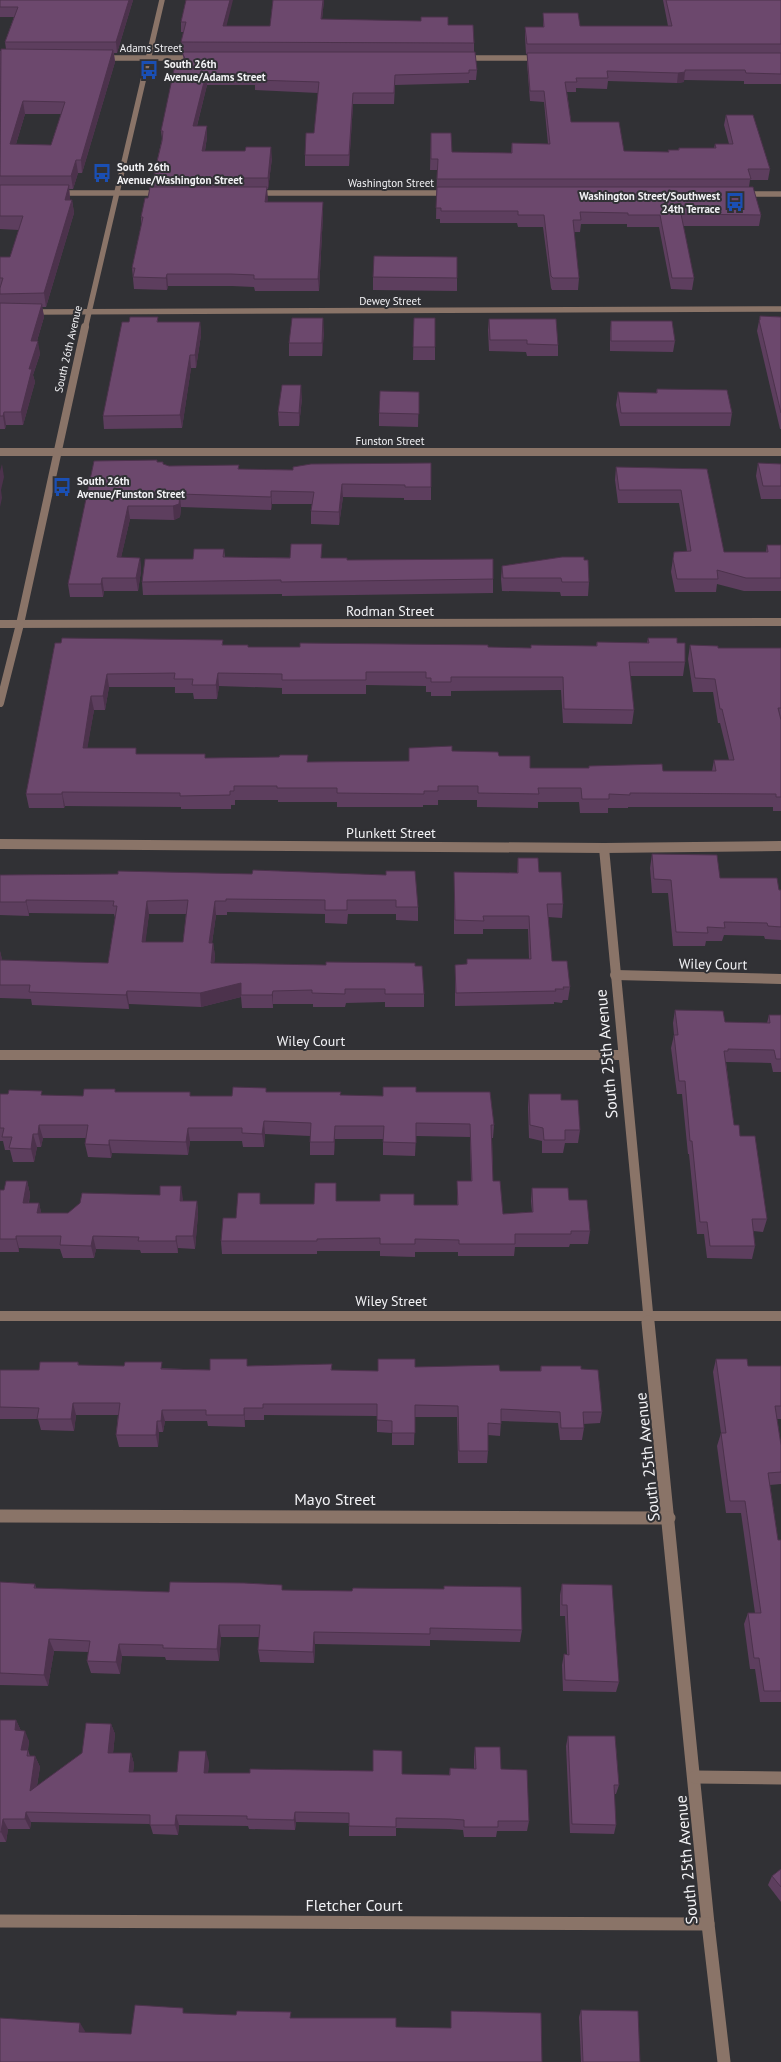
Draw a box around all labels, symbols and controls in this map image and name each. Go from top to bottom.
street label: Adams Street [120,41,182,55]
place label: South 26th Avenue/Adams Street [164,57,266,84]
bus stop icon: South 26th Avenue/Adams Street [138,59,160,81]
place label: South 26th Avenue/Washington Street [117,160,243,187]
bus stop icon: South 26th Avenue/Washington Street [91,162,113,184]
street label: Washington Street [348,176,434,190]
place label: Washington Street/Southwest 24th Terrace [579,189,720,216]
bus stop icon: Washington Street/Southwest 24th Terrace [724,191,746,213]
street label: Dewey Street [359,294,421,308]
street label: South 26th Avenue [51,304,85,394]
street label: Funston Street [356,434,425,448]
place label: South 26th Avenue/Funston Street [77,474,185,501]
bus stop icon: South 26th Avenue/Funston Street [51,476,73,498]
street label: Rodman Street [346,602,434,620]
street label: Plunkett Street [346,824,436,842]
street label: Wiley Court [679,954,748,974]
street label: South 25th Avenue [590,989,622,1119]
street label: Wiley Court [277,1032,345,1050]
street label: Wiley Street [355,1292,427,1310]
street label: South 25th Avenue [630,1392,664,1522]
street label: Mayo Street [294,1489,376,1509]
street label: South 25th Avenue [670,1795,702,1925]
street label: Fletcher Court [305,1895,403,1915]

